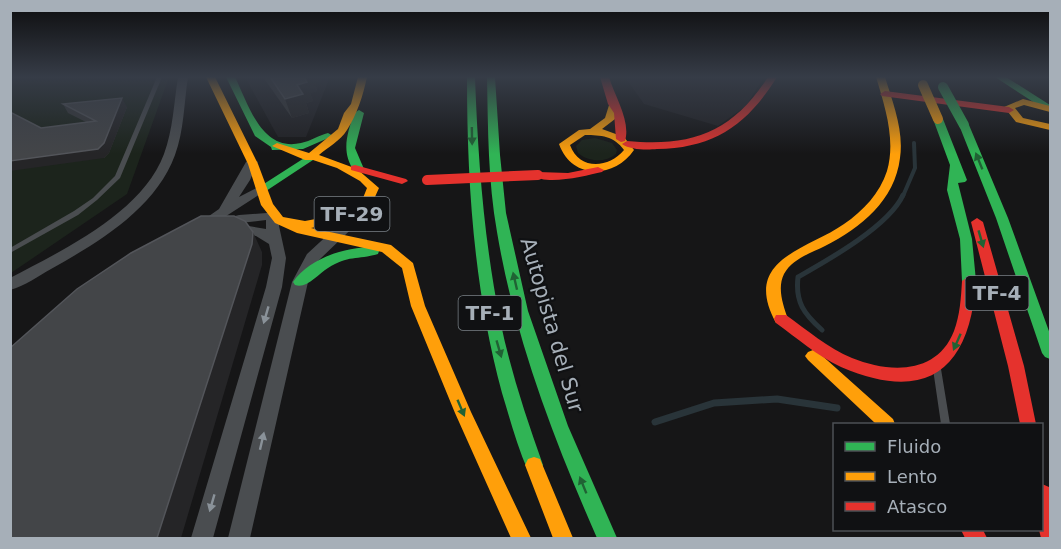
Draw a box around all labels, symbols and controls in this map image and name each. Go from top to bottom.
one-way arrow [467,126,477,145]
one-way arrow [973,151,983,169]
road number: TF-29 [314,197,389,231]
one-way arrow [977,229,987,248]
street label: Autopista del Sur [516,235,589,415]
one-way arrow [509,272,519,290]
road number: TF-4 [966,276,1028,310]
road number: TF-1 [458,296,522,330]
one-way arrow [260,306,270,324]
one-way arrow [953,334,962,351]
one-way arrow [495,341,504,359]
one-way arrow [457,399,466,417]
legend [833,423,1043,531]
one-way arrow [258,432,268,450]
text: Fluido [887,436,941,457]
text: Lento [887,466,937,487]
one-way arrow [578,476,588,494]
one-way arrow [207,494,217,512]
text: Atasco [887,496,947,517]

